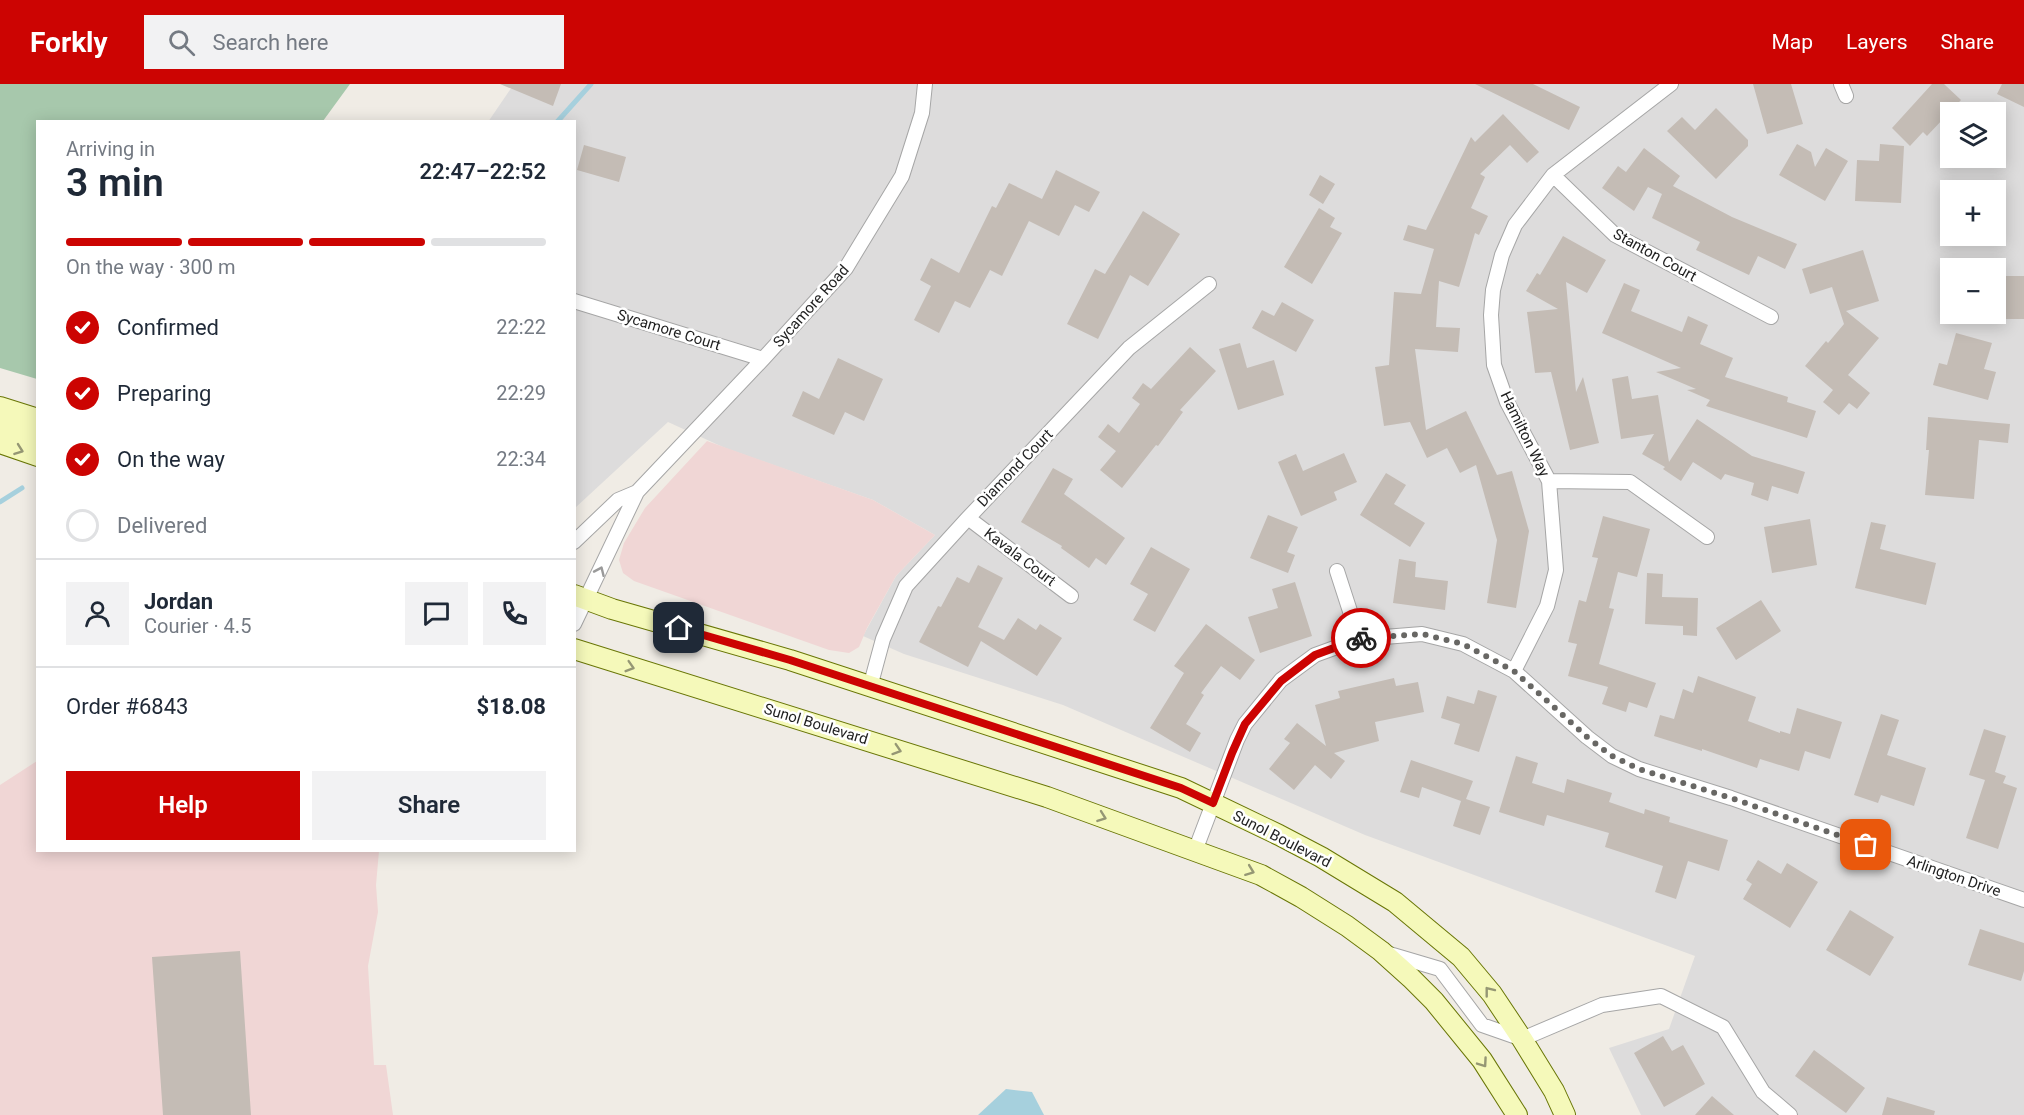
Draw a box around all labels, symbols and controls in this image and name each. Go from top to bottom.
search box [144,15,564,69]
text: Forkly [30,26,108,59]
icon: search [165,26,198,59]
text: Search here [213,30,328,55]
text: Map [1771,30,1813,54]
text: Layers [1846,30,1907,54]
text: Share [1940,30,1994,54]
map controls [1940,102,2006,324]
button: layers [1940,102,2006,168]
text: Arriving in [66,137,155,161]
text: 22:47–22:52 [419,159,546,184]
text: 3 min [66,160,164,206]
button: + [1940,180,2006,246]
street label: Stanton Court [1610,225,1700,285]
text: On the way · 300 m [66,255,235,279]
button: − [1940,258,2006,324]
street label: Sycamore Road [769,261,853,351]
street label: Sycamore Court [615,306,723,354]
icon: check [66,311,99,344]
text: Confirmed [117,315,219,340]
text: 22:22 [496,315,546,339]
icon: check [66,377,99,410]
text: Preparing [117,381,211,406]
text: 22:29 [496,381,546,405]
street label: Hamilton Way [1497,388,1553,480]
street label: Diamond Court [974,425,1057,510]
one-way arrow [13,442,24,455]
icon: check [66,443,99,476]
text: On the way [117,447,225,472]
text: 22:34 [496,447,546,471]
text: Delivered [117,513,207,538]
street label: Kavala Court [981,524,1060,590]
one-way arrow [593,566,605,577]
button: person [66,582,129,645]
button: chat [405,582,468,645]
button: phone [483,582,546,645]
text: Jordan [144,589,213,614]
pin [653,602,704,653]
courier [1331,608,1391,668]
icon: home [662,611,695,644]
text: Courier · 4.5 [144,614,251,638]
icon: bike [1345,622,1378,655]
one-way arrow [624,660,635,673]
text: Order #6843 [66,694,188,719]
text: $18.08 [477,694,546,719]
street label: Sunol Boulevard [762,700,870,748]
one-way arrow [891,742,902,755]
button: Help [66,771,300,840]
button: Share [312,771,546,840]
street label: Sunol Boulevard [1230,807,1334,871]
one-way arrow [1096,810,1107,823]
pin [1840,819,1891,870]
icon: bag [1849,828,1882,861]
street label: Arlington Drive [1905,852,2003,900]
one-way arrow [1244,864,1255,876]
one-way arrow [1485,987,1496,998]
one-way arrow [1476,1056,1487,1067]

